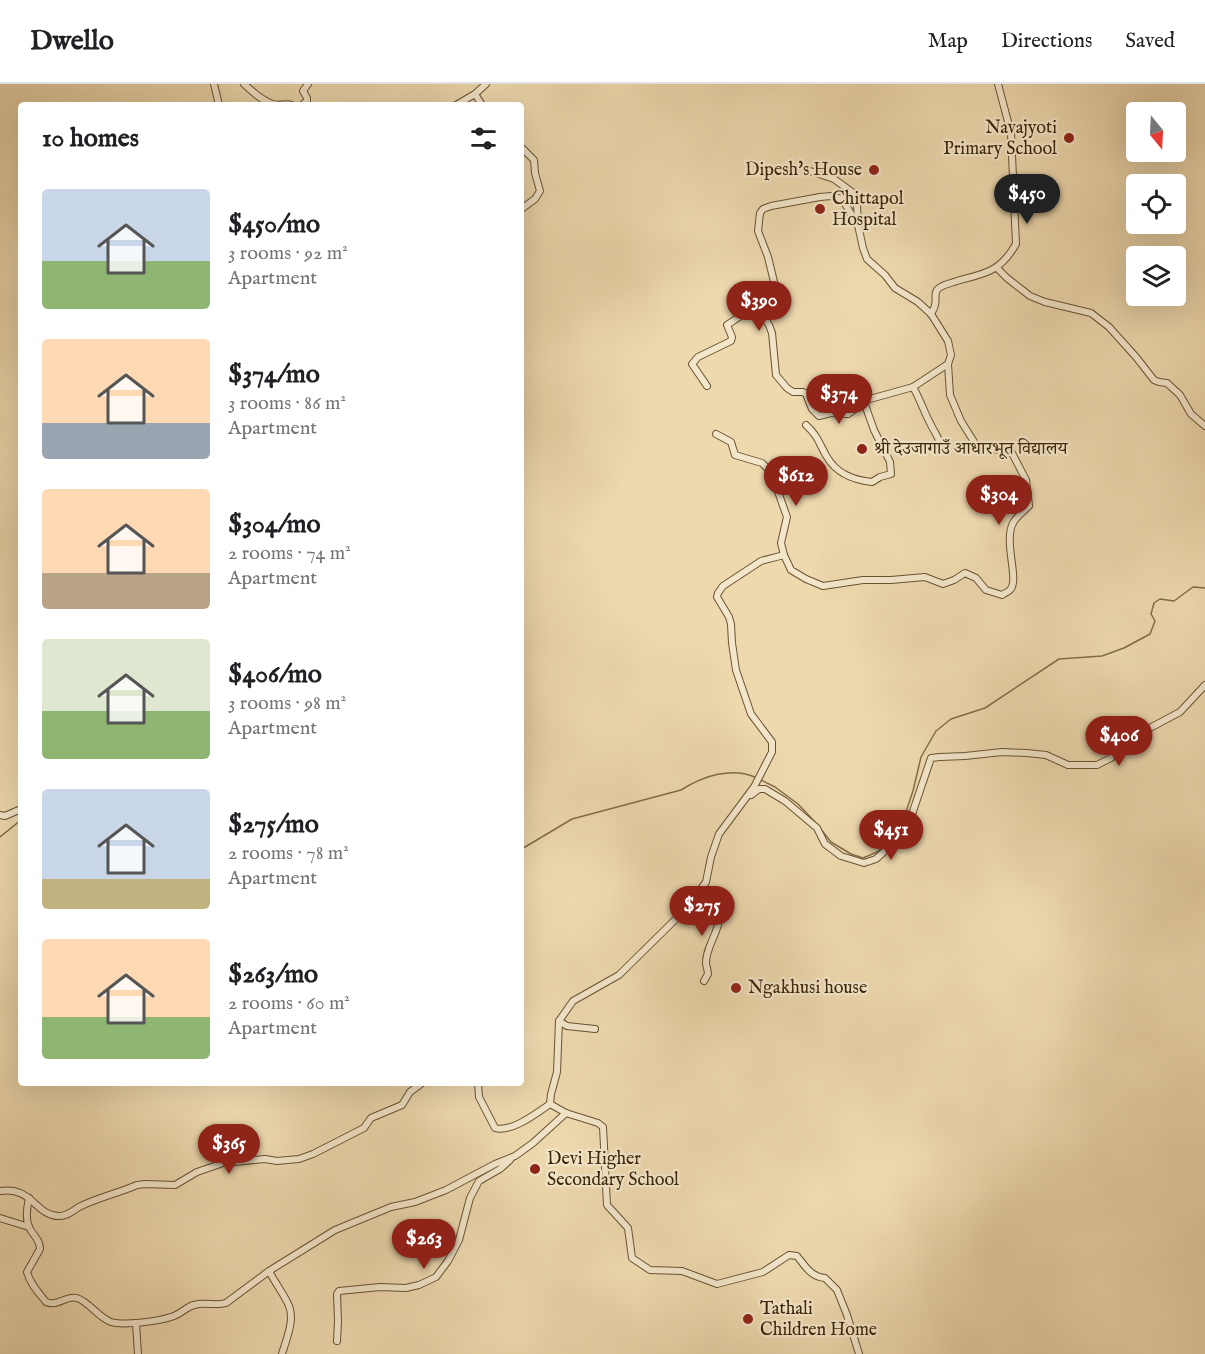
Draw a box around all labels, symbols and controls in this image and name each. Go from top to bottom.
text: Dwello [30,24,114,59]
text: Map [928,28,968,55]
text: Directions [1001,28,1092,55]
text: Saved [1125,28,1175,55]
north arrow [1126,102,1186,162]
map controls [1126,102,1186,306]
place label: Navajyoti Primary School [943,117,1057,161]
text: 10 homes [42,122,139,155]
icon: filters [467,122,500,155]
marker: Navajyoti Primary School [1062,131,1076,145]
place label: Dipesh's House [745,159,862,182]
marker: Dipesh's House [867,163,881,177]
pin: $450 [991,174,1063,225]
button: locate [1126,174,1186,234]
text: $450 [1008,181,1046,206]
place label: Chittapol Hospital [832,188,904,232]
marker: Chittapol Hospital [813,202,827,216]
text: $450/mo [228,208,320,241]
icon: home [90,213,162,285]
text: 3 rooms · 92 m² [228,241,348,266]
button: layers [1126,246,1186,306]
text: Apartment [228,266,317,291]
pin: $390 [723,281,795,332]
text: $390 [740,288,778,313]
text: $374/mo [228,358,320,391]
icon: home [90,363,162,435]
pin: $374 [803,374,875,425]
text: $374 [820,381,858,406]
text: 3 rooms · 86 m² [228,391,346,416]
text: Apartment [228,416,317,441]
place label: श्री देउजागाउँ आधारभूत विद्यालय [874,438,1069,461]
marker: श्री देउजागाउँ आधारभूत विद्यालय [855,442,869,456]
pin: $612 [760,456,832,507]
text: $612 [778,463,814,488]
pin: $304 [963,475,1035,526]
text: $304 [980,482,1018,507]
text: $304/mo [228,508,321,541]
icon: home [90,513,162,585]
text: 2 rooms · 74 m² [228,541,351,566]
text: Apartment [228,566,317,591]
text: $406/mo [228,658,322,691]
icon: home [90,663,162,735]
text: 3 rooms · 98 m² [228,691,346,716]
text: Apartment [228,716,317,741]
pin: $406 [1083,716,1155,767]
text: $406 [1099,723,1139,748]
text: $275/mo [228,808,319,841]
pin: $451 [855,810,927,861]
icon: home [90,813,162,885]
text: $451 [873,817,909,842]
text: 2 rooms · 78 m² [228,841,349,866]
text: Apartment [228,866,317,891]
pin: $275 [666,886,738,937]
text: $275 [684,893,720,918]
text: $263/mo [228,958,318,991]
icon: home [90,963,162,1035]
place label: Ngakhusi house [748,977,867,1000]
marker: Ngakhusi house [729,981,743,995]
text: 2 rooms · 60 m² [228,991,350,1016]
text: Apartment [228,1016,317,1041]
pin: $365 [193,1124,265,1175]
text: $365 [212,1131,246,1156]
place label: Devi Higher Secondary School [547,1148,679,1192]
marker: Devi Higher Secondary School [528,1162,542,1176]
pin: $263 [388,1219,460,1270]
text: $263 [406,1226,442,1251]
place label: Tathali Children Home [760,1298,877,1342]
marker: Tathali Children Home [741,1312,755,1326]

